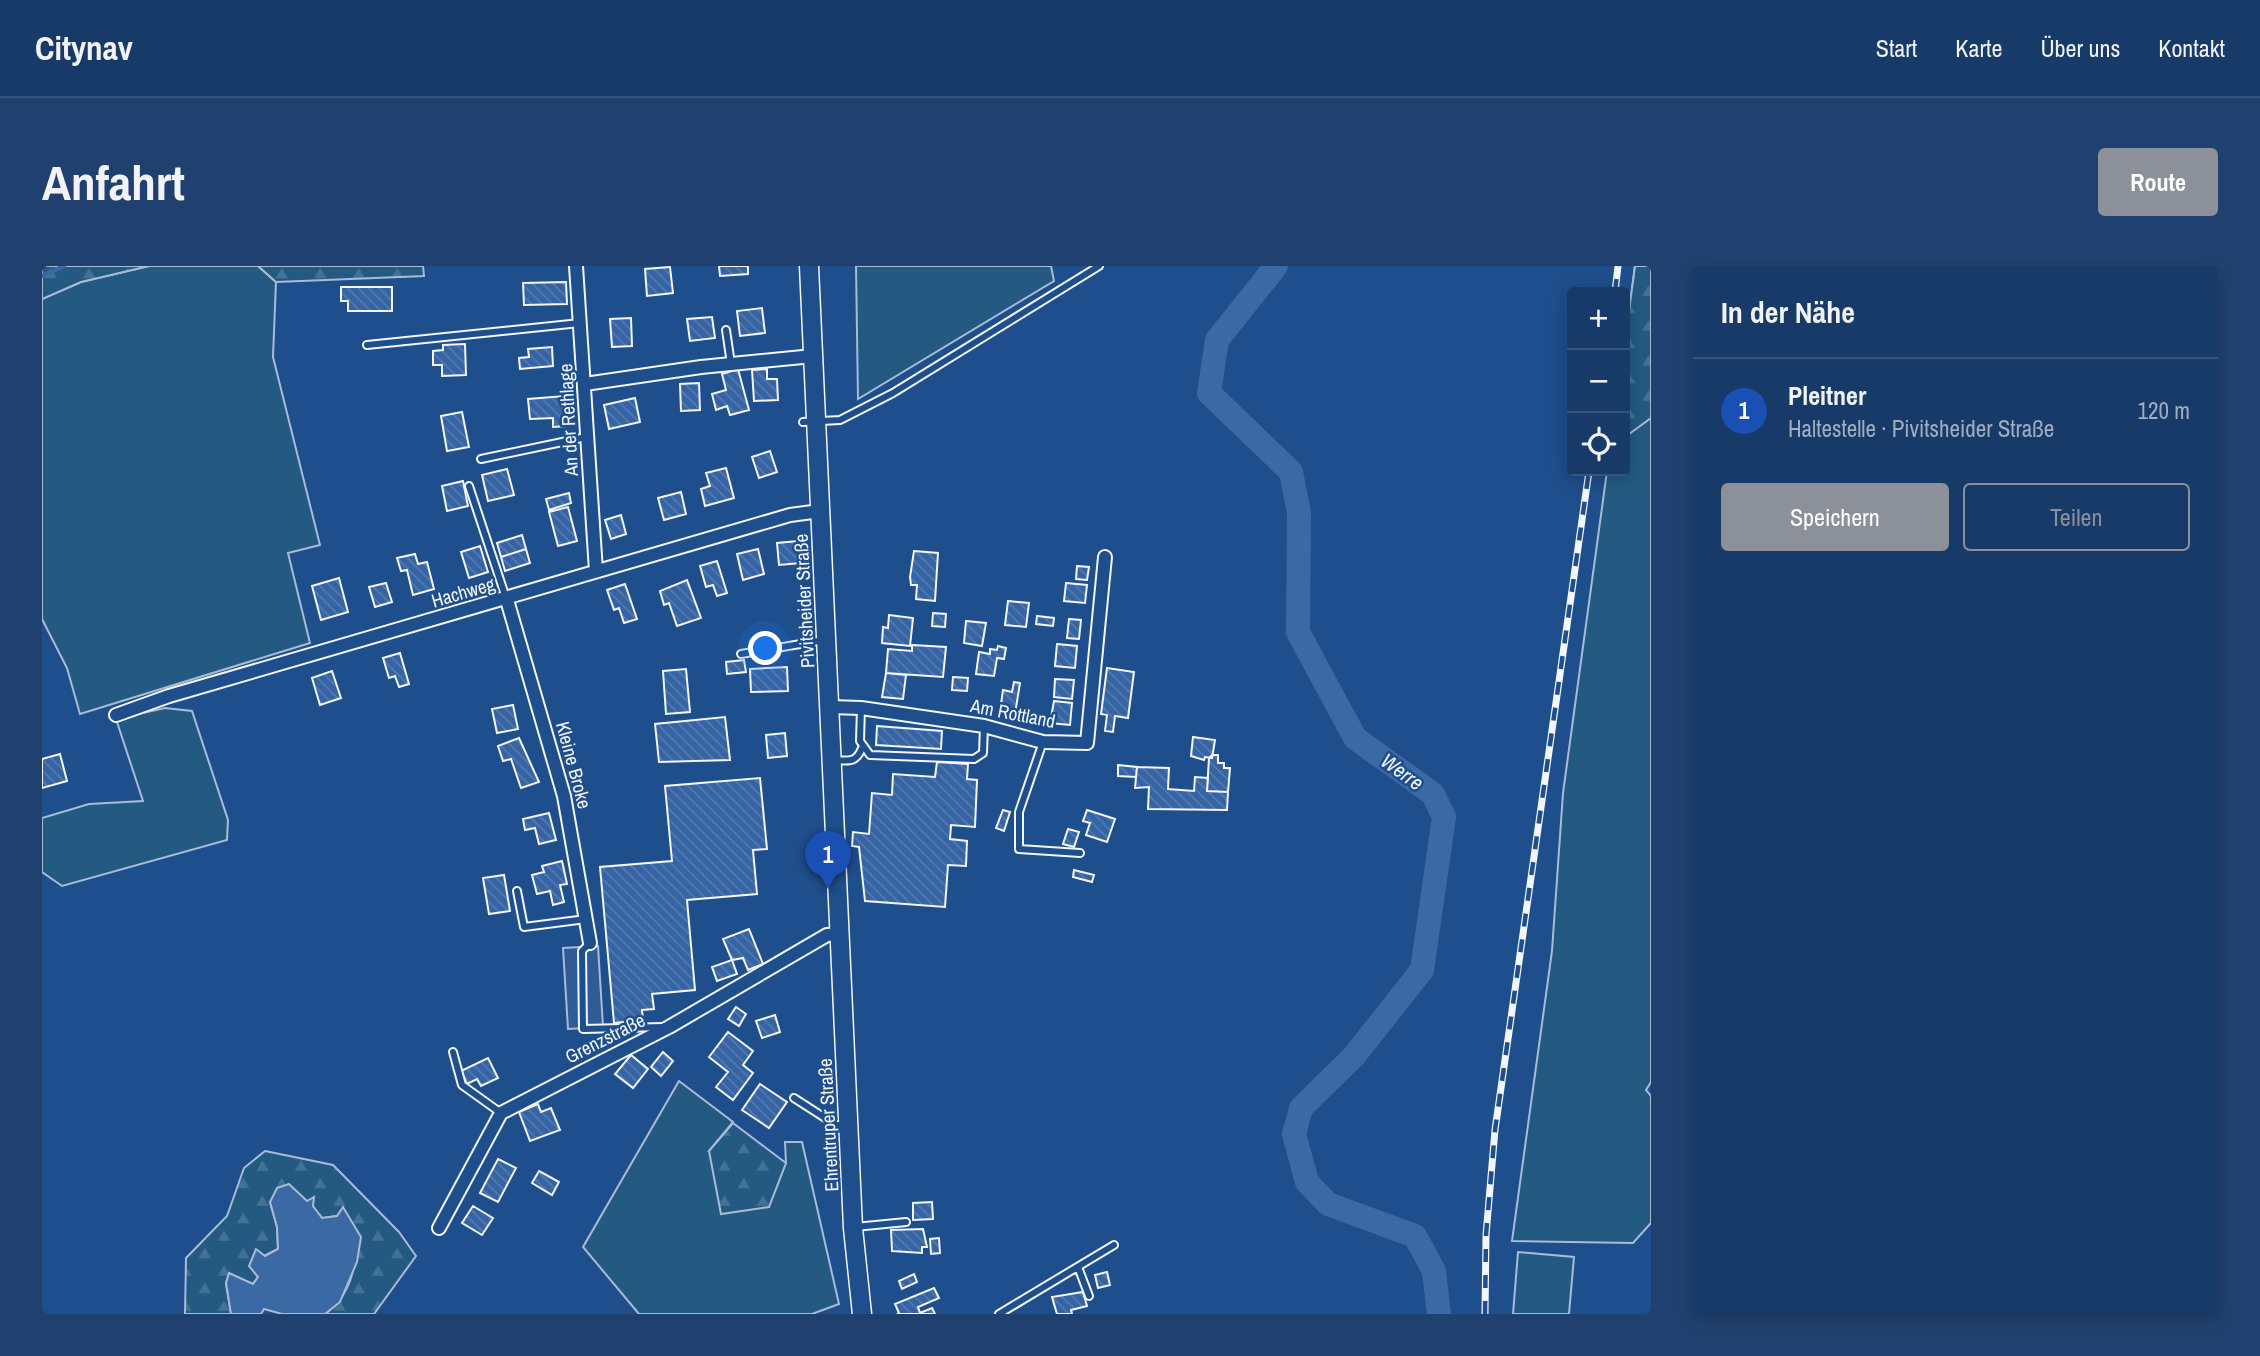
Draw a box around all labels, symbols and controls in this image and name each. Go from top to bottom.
text: Citynav [35,26,133,70]
text: Start [1876,32,1917,64]
text: Karte [1955,32,2002,64]
text: Über uns [2040,32,2120,64]
text: Kontakt [2158,32,2225,64]
button: Route [2098,148,2218,216]
text: Anfahrt [42,149,185,215]
map controls [1567,287,1630,476]
button: + [1567,287,1630,350]
text: In der Nähe [1721,292,1855,332]
button: − [1567,350,1630,413]
street label: An der Rethlage [552,363,584,478]
text: Pleitner [1788,378,1866,413]
text: 1 [1739,395,1749,426]
text: 120 m [2138,395,2190,426]
button: locate [1567,413,1630,476]
text: Haltestelle · Pivitsheider Straße [1788,413,2054,444]
button: Speichern [1721,483,1949,551]
button: Teilen [1963,483,2190,551]
street label: Pivitsheider Straße [788,533,820,669]
street label: Hachweg [428,570,498,613]
your location [748,631,782,665]
street label: Am Rottland [967,692,1058,734]
street label: Kleine Broke [550,719,598,811]
water label: Werre [1375,746,1430,797]
pin: 1 [805,831,851,889]
street label: Grenzstraße [561,1007,649,1069]
street label: Ehrentruper Straße [812,1058,844,1192]

